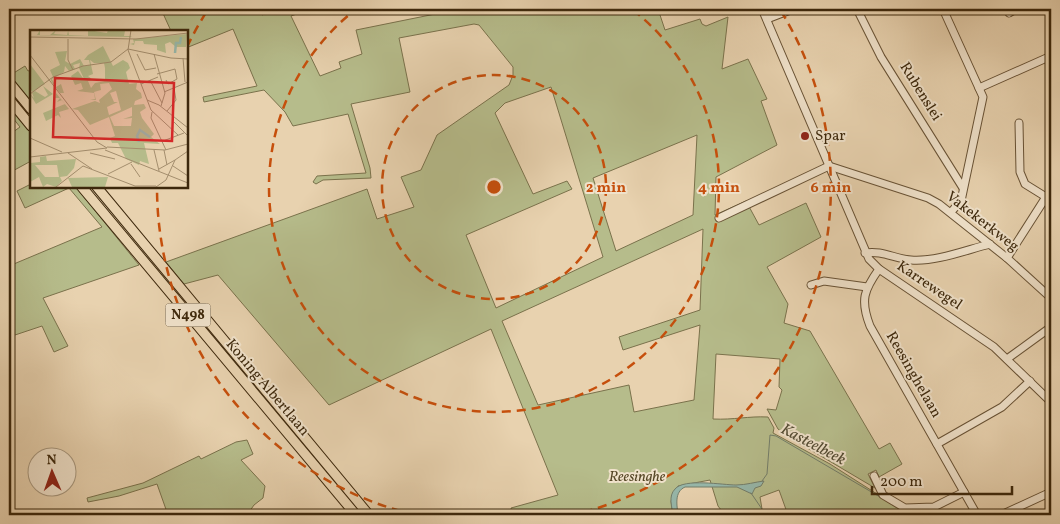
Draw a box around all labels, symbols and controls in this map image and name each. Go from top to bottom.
inset map [30,30,188,188]
street label: Rubenslei [894,59,946,125]
place label: Spar [815,126,846,147]
marker: Spar [799,130,811,142]
centre of rings [485,178,503,196]
text: 2 min [586,178,626,199]
text: 4 min [698,178,740,199]
text: 6 min [811,178,852,199]
street label: Vakekerkweg [941,187,1023,257]
street label: Karrewegel [892,256,966,316]
road number: N498 [166,304,210,326]
street label: Reesinghelaan [880,328,946,422]
street label: Koning Albertlaan [220,335,314,441]
water label: Kasteelbeek [777,419,850,472]
north arrow [28,446,78,496]
text: N [46,451,57,470]
scale bar [872,464,1012,496]
park label: Reesinghe [609,467,666,488]
text: 200 m [880,472,923,493]

